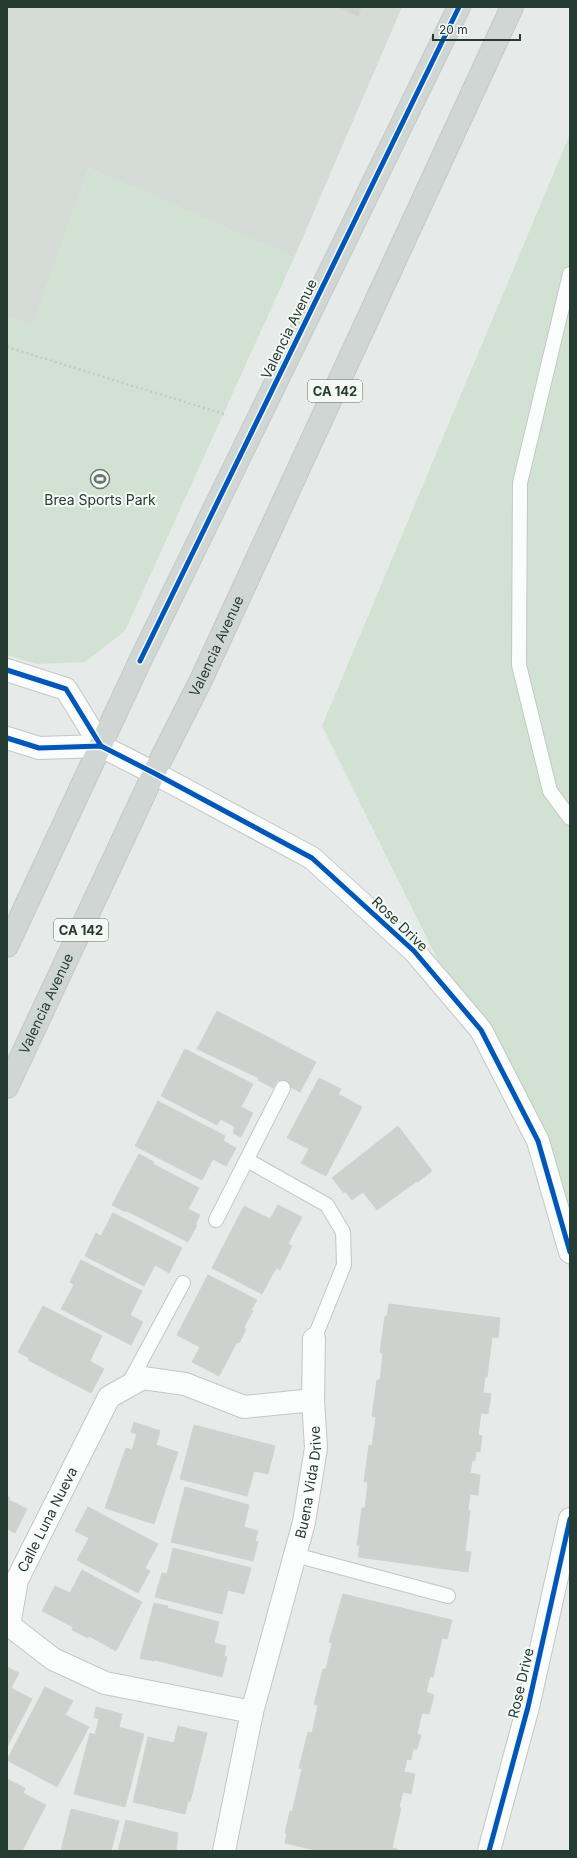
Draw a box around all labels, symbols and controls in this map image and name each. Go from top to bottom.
scale bar [433,16,520,42]
text: 20 m [439,22,468,37]
street label: Valencia Avenue [257,276,320,381]
road number: CA 142 [308,380,362,402]
sports icon: Brea Sports Park [89,468,111,490]
place label: Brea Sports Park [44,491,156,508]
street label: Valencia Avenue [185,593,247,699]
street label: Rose Drive [369,893,432,955]
road number: CA 142 [54,919,108,941]
street label: Valencia Avenue [15,950,76,1056]
street label: Buena Vida Drive [291,1425,324,1540]
street label: Calle Luna Nueva [13,1464,80,1575]
street label: Rose Drive [504,1646,537,1720]

